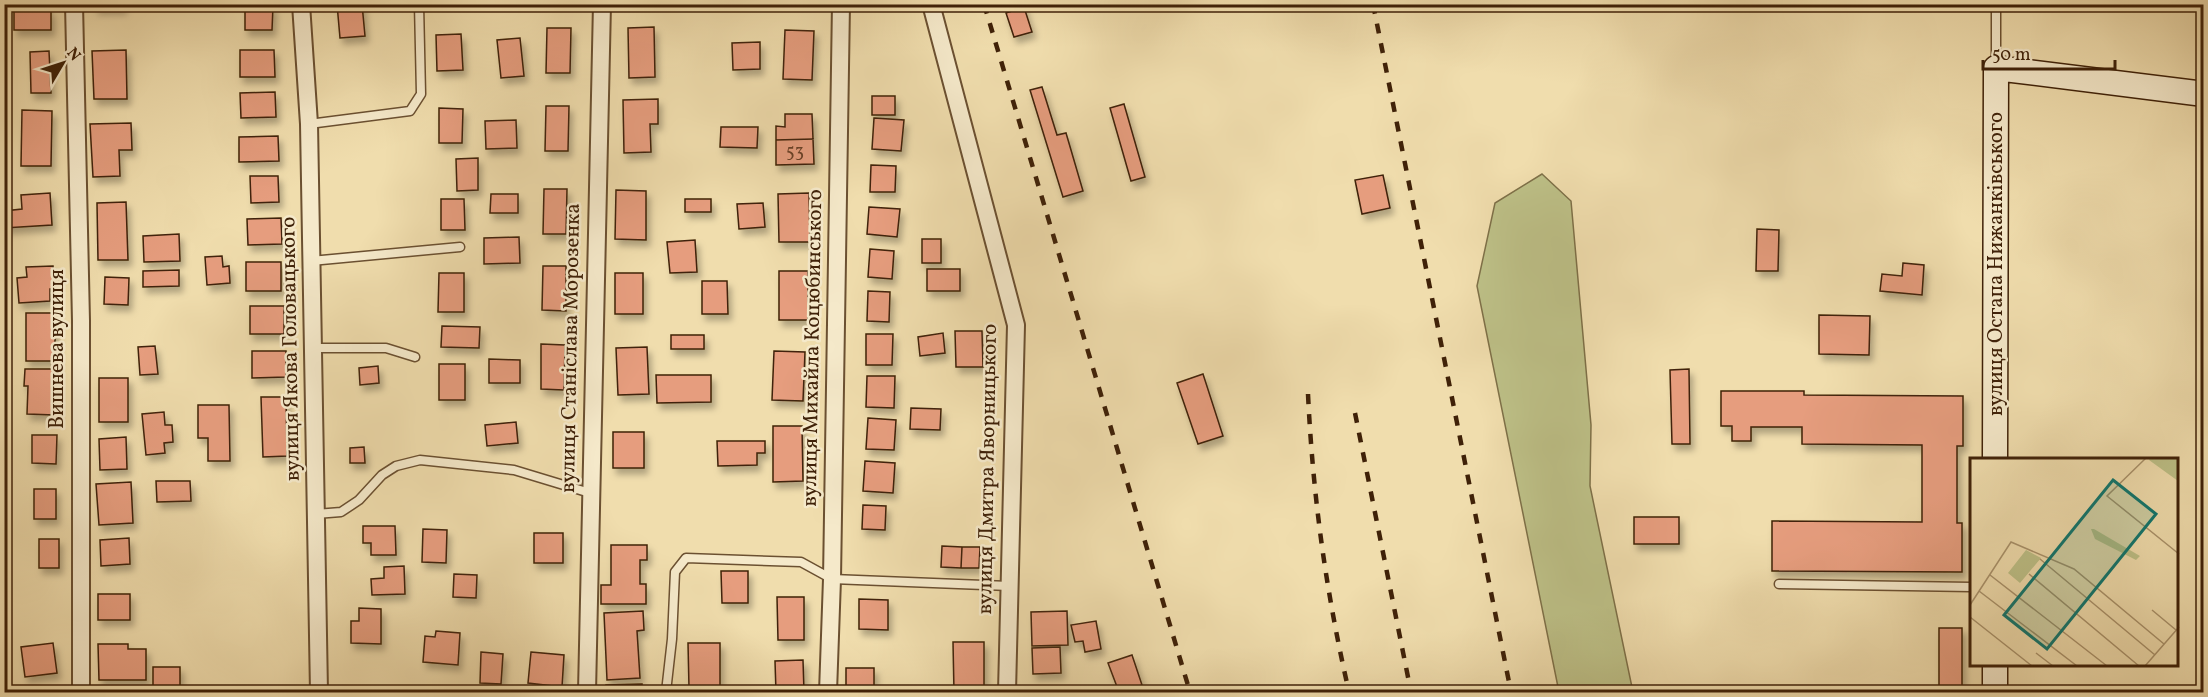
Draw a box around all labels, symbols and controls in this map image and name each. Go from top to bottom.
north arrow [33,33,93,93]
scale bar [1983,33,2115,71]
text: N [61,43,86,67]
text: 50 m [1992,43,2031,68]
street label: вулиця Остапа Нижанківського [1982,112,2011,416]
house number: 53 [786,140,804,165]
street label: вулиця Михайла Коцюбинського [796,189,830,507]
street label: вулиця Станіслава Морозенка [554,203,588,493]
street label: вулиця Якова Головацького [274,217,308,481]
street label: Вишнева вулиця [43,269,72,429]
street label: вулиця Дмитра Яворницького [971,323,1005,615]
inset map [1970,458,2178,667]

